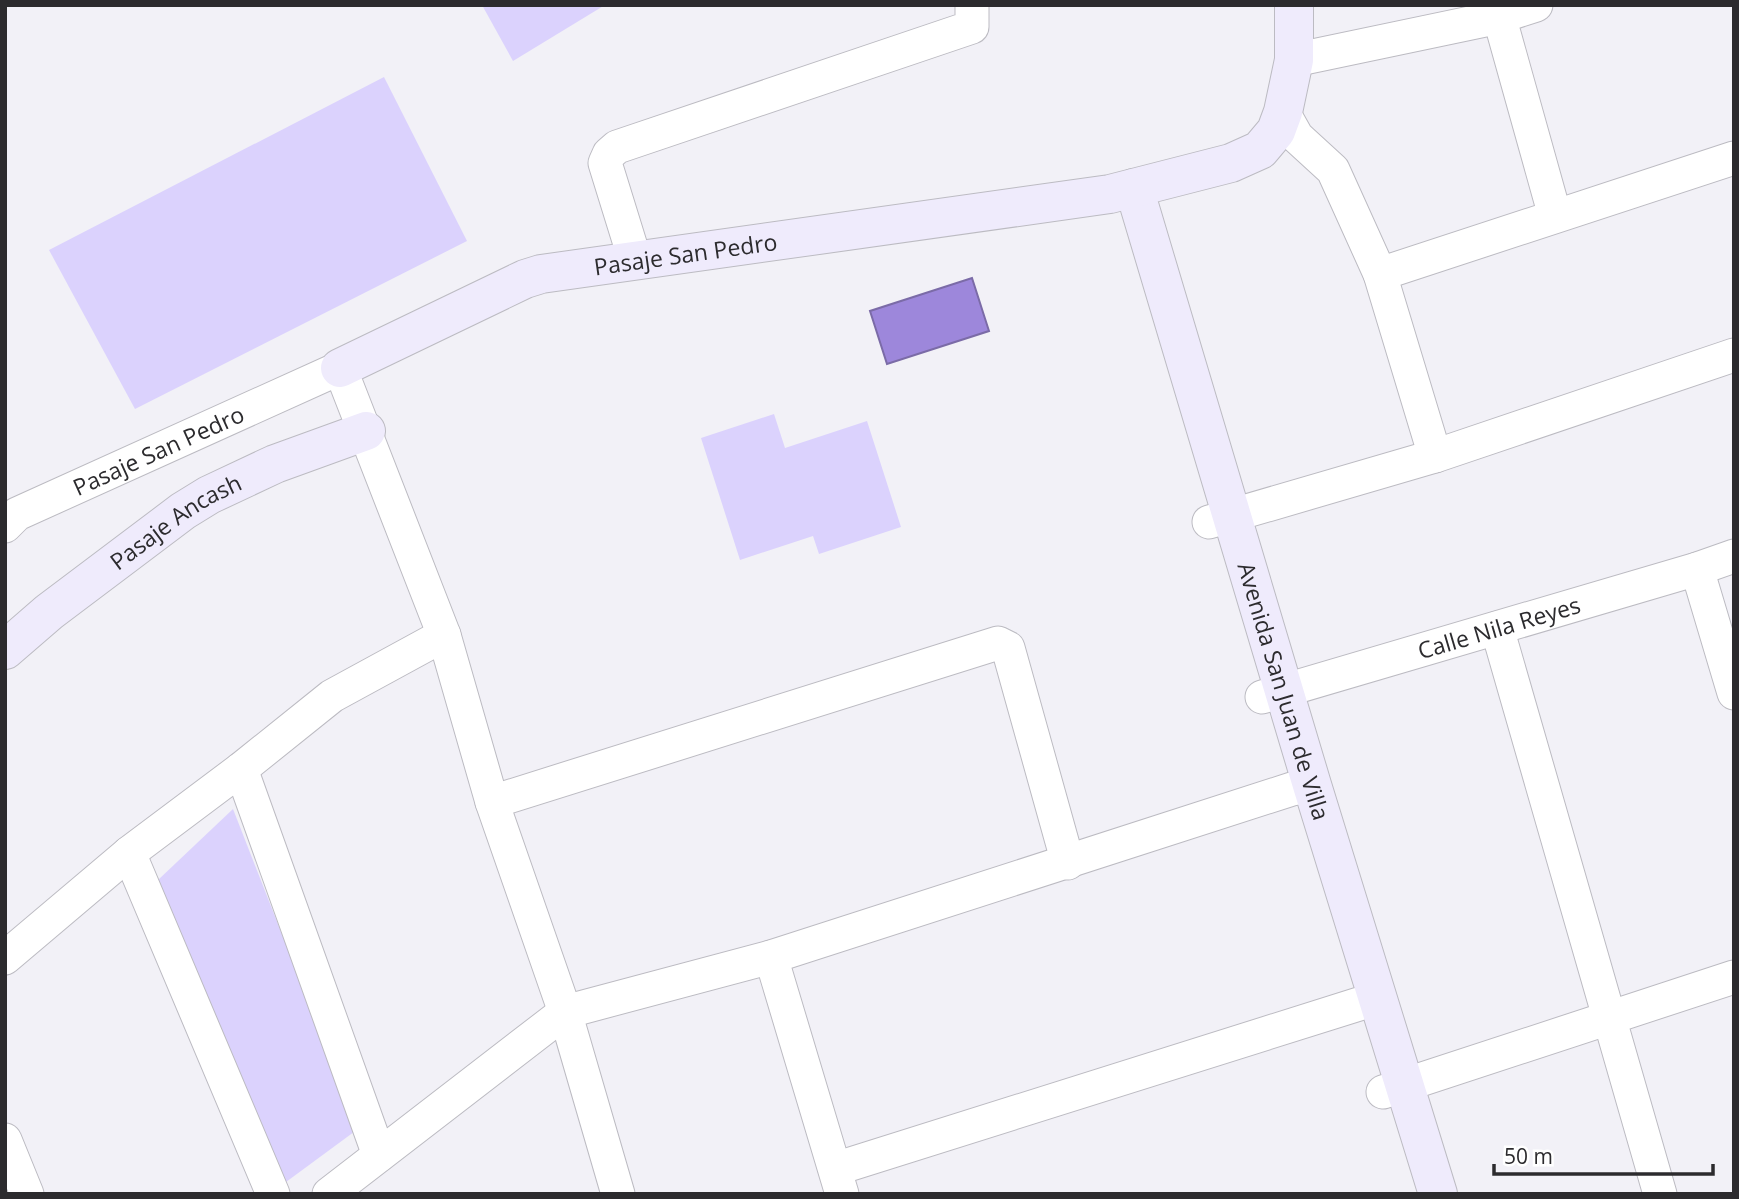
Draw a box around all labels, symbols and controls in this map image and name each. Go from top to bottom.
street label: Pasaje San Pedro [592,225,779,282]
street label: Pasaje San Pedro [68,398,249,503]
street label: Pasaje Ancash [103,466,246,577]
street label: Avenida San Juan de Villa [1230,558,1338,824]
street label: Calle Nila Reyes [1414,588,1584,666]
scale bar [1494,1132,1713,1176]
text: 50 m [1504,1142,1553,1170]

